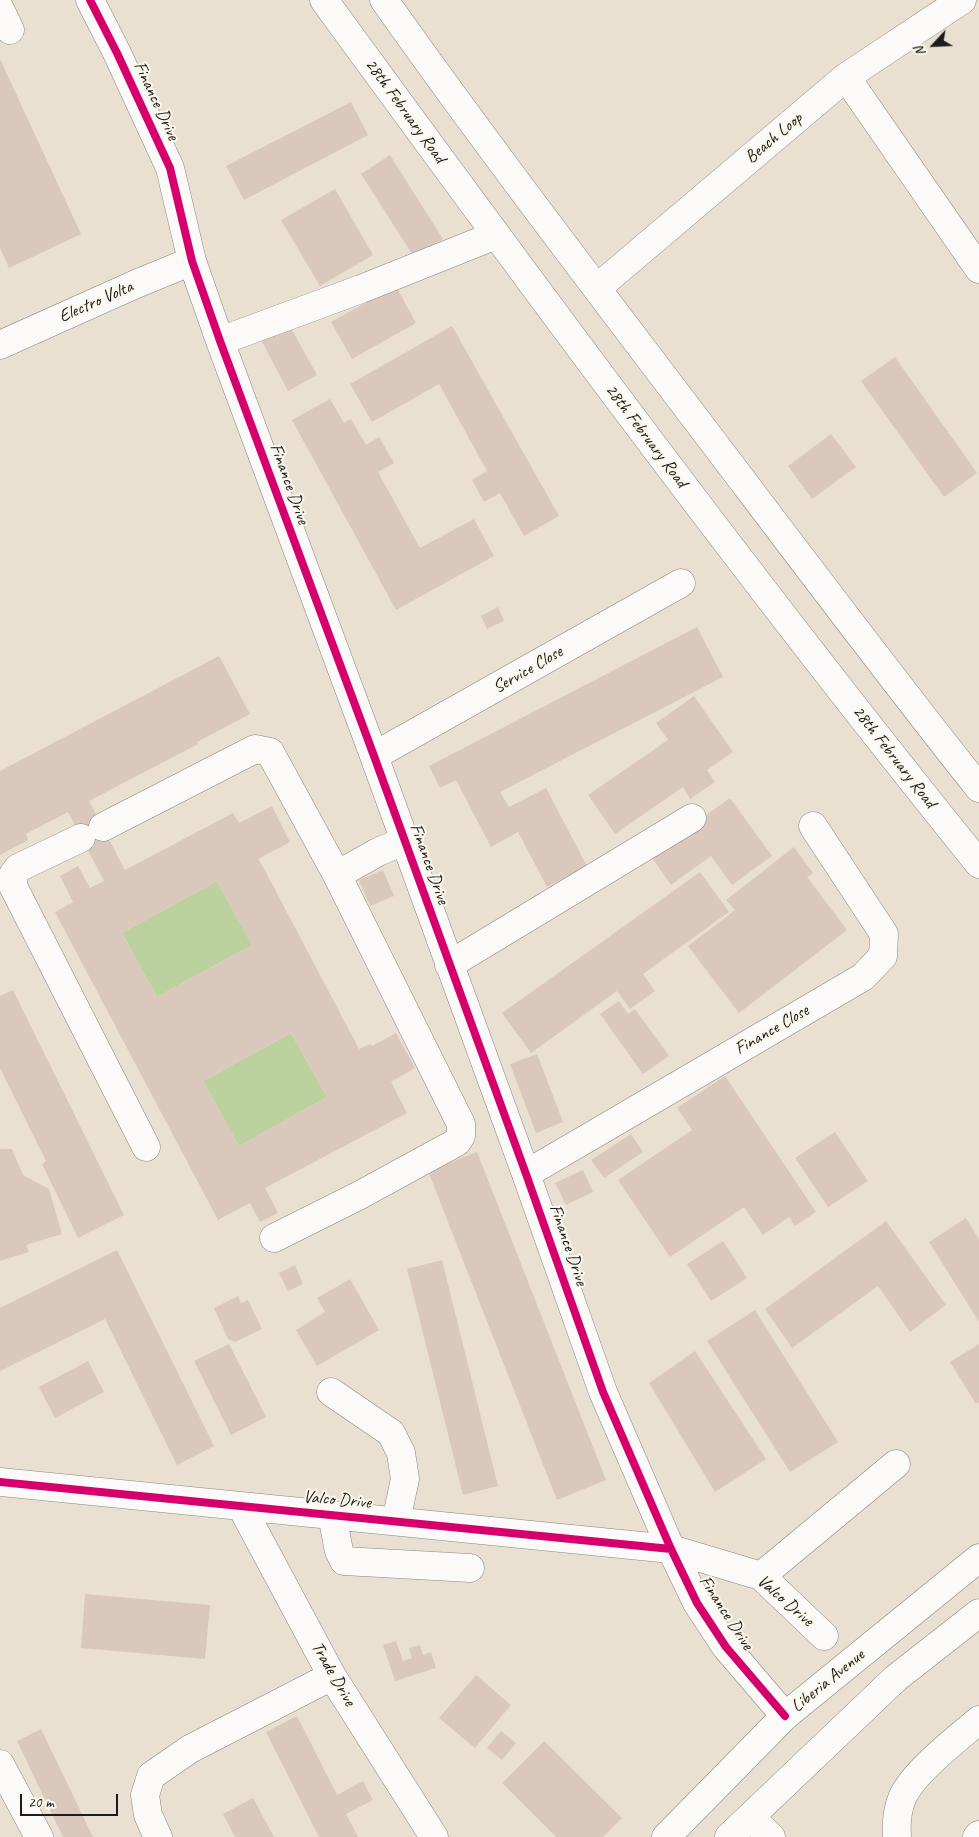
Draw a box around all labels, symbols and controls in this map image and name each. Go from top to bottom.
north arrow [909,20,959,70]
text: N [910,44,929,59]
street label: 28th February Road [360,55,450,167]
street label: Finance Drive [128,58,184,144]
street label: Beach Loop [741,108,807,168]
street label: Electro Volta [56,276,136,328]
street label: 28th February Road [600,380,692,492]
street label: Finance Drive [264,441,314,527]
street label: Service Close [489,641,567,699]
street label: 28th February Road [847,702,941,812]
street label: Finance Drive [404,821,454,907]
street label: Finance Close [731,1000,813,1060]
street label: Finance Drive [544,1202,592,1288]
street label: Valco Drive [302,1486,372,1514]
street label: Valco Drive [752,1570,818,1632]
street label: Finance Drive [694,1572,758,1654]
street label: Trade Drive [306,1638,360,1710]
street label: Liberia Avenue [787,1645,869,1717]
scale bar [22,1784,120,1816]
text: 20 m [28,1793,54,1812]

